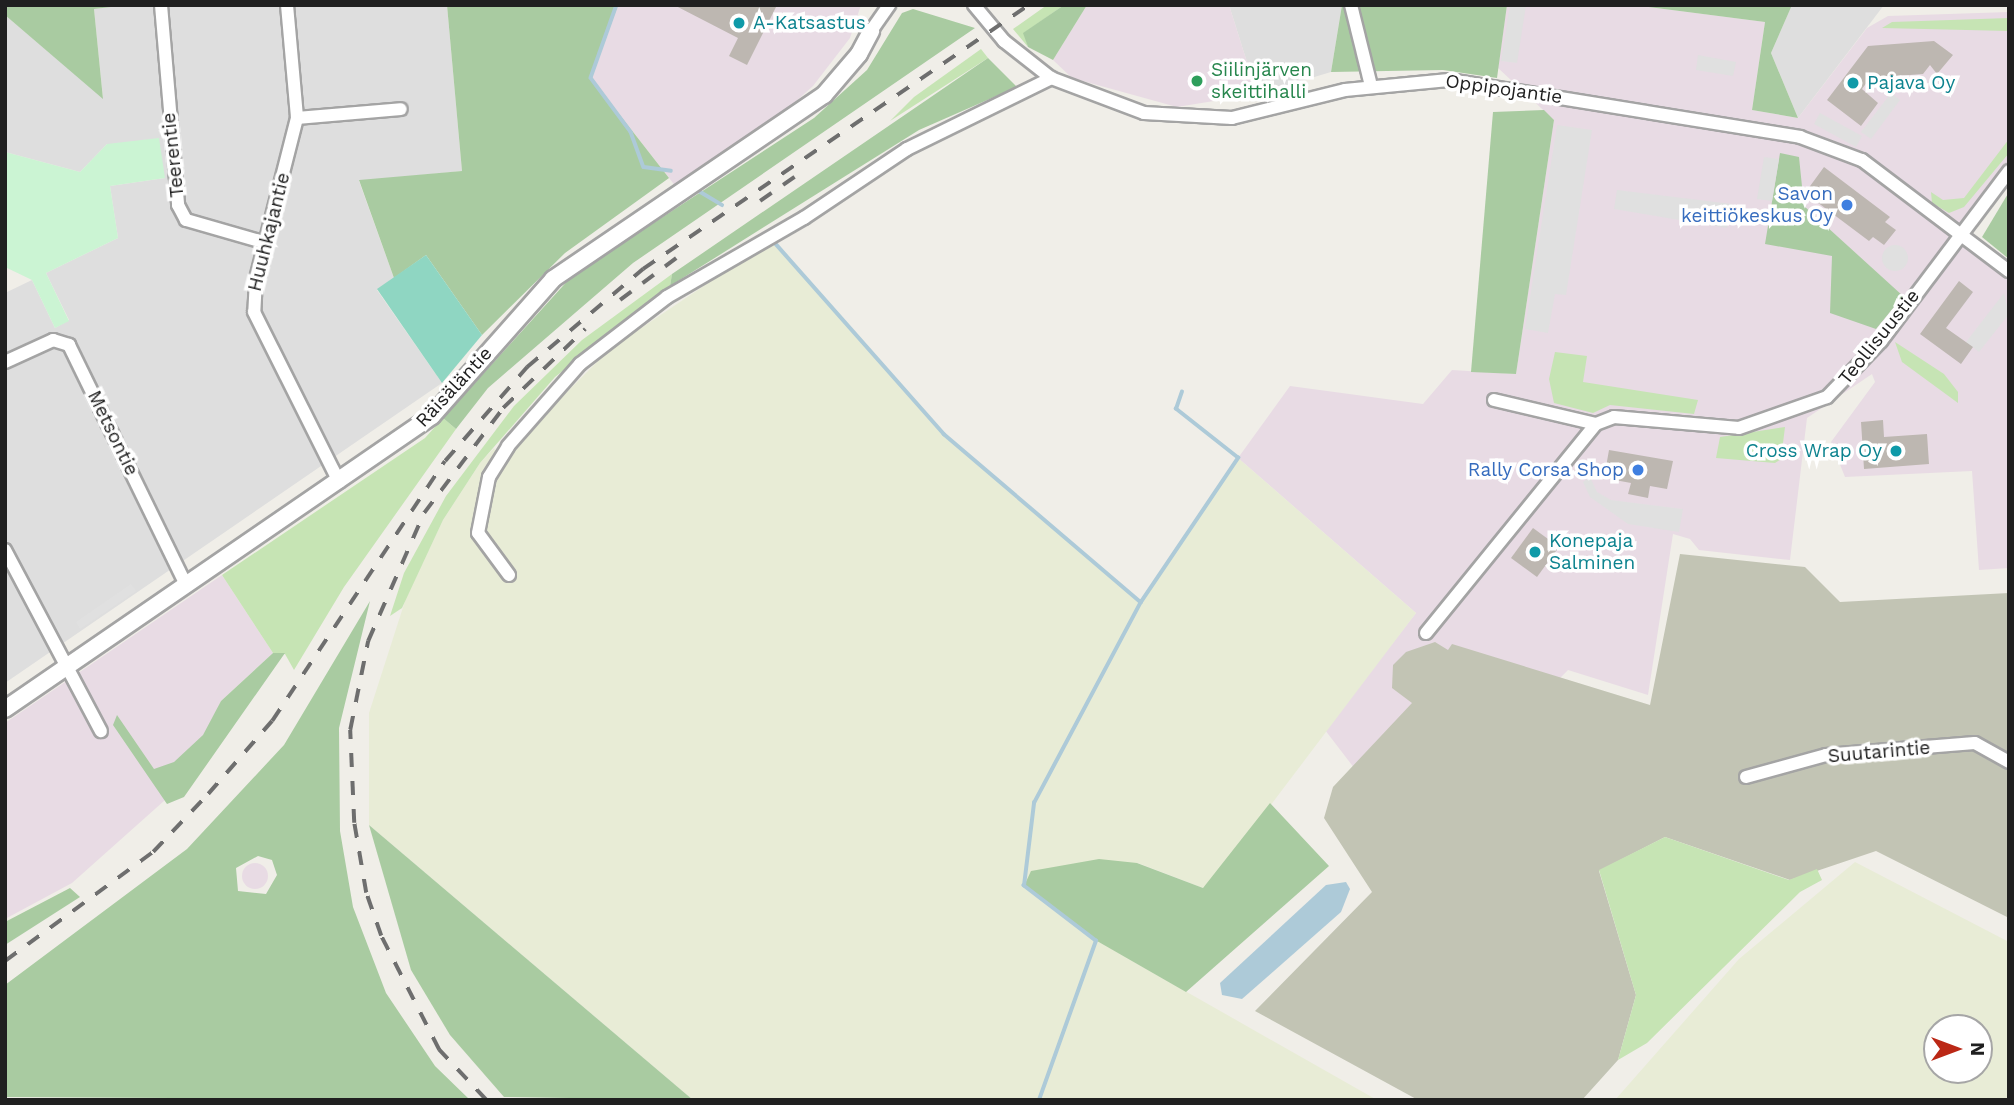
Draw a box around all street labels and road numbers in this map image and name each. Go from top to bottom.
street label: Oppipojantie [1444,70,1564,108]
street label: Teerentie [157,111,189,199]
street label: Huuhkajantie [243,170,295,294]
street label: Teollisuustie [1834,285,1924,389]
street label: Räisäläntie [411,342,497,432]
street label: Metsontie [83,387,143,479]
street label: Suutarintie [1827,736,1931,768]

